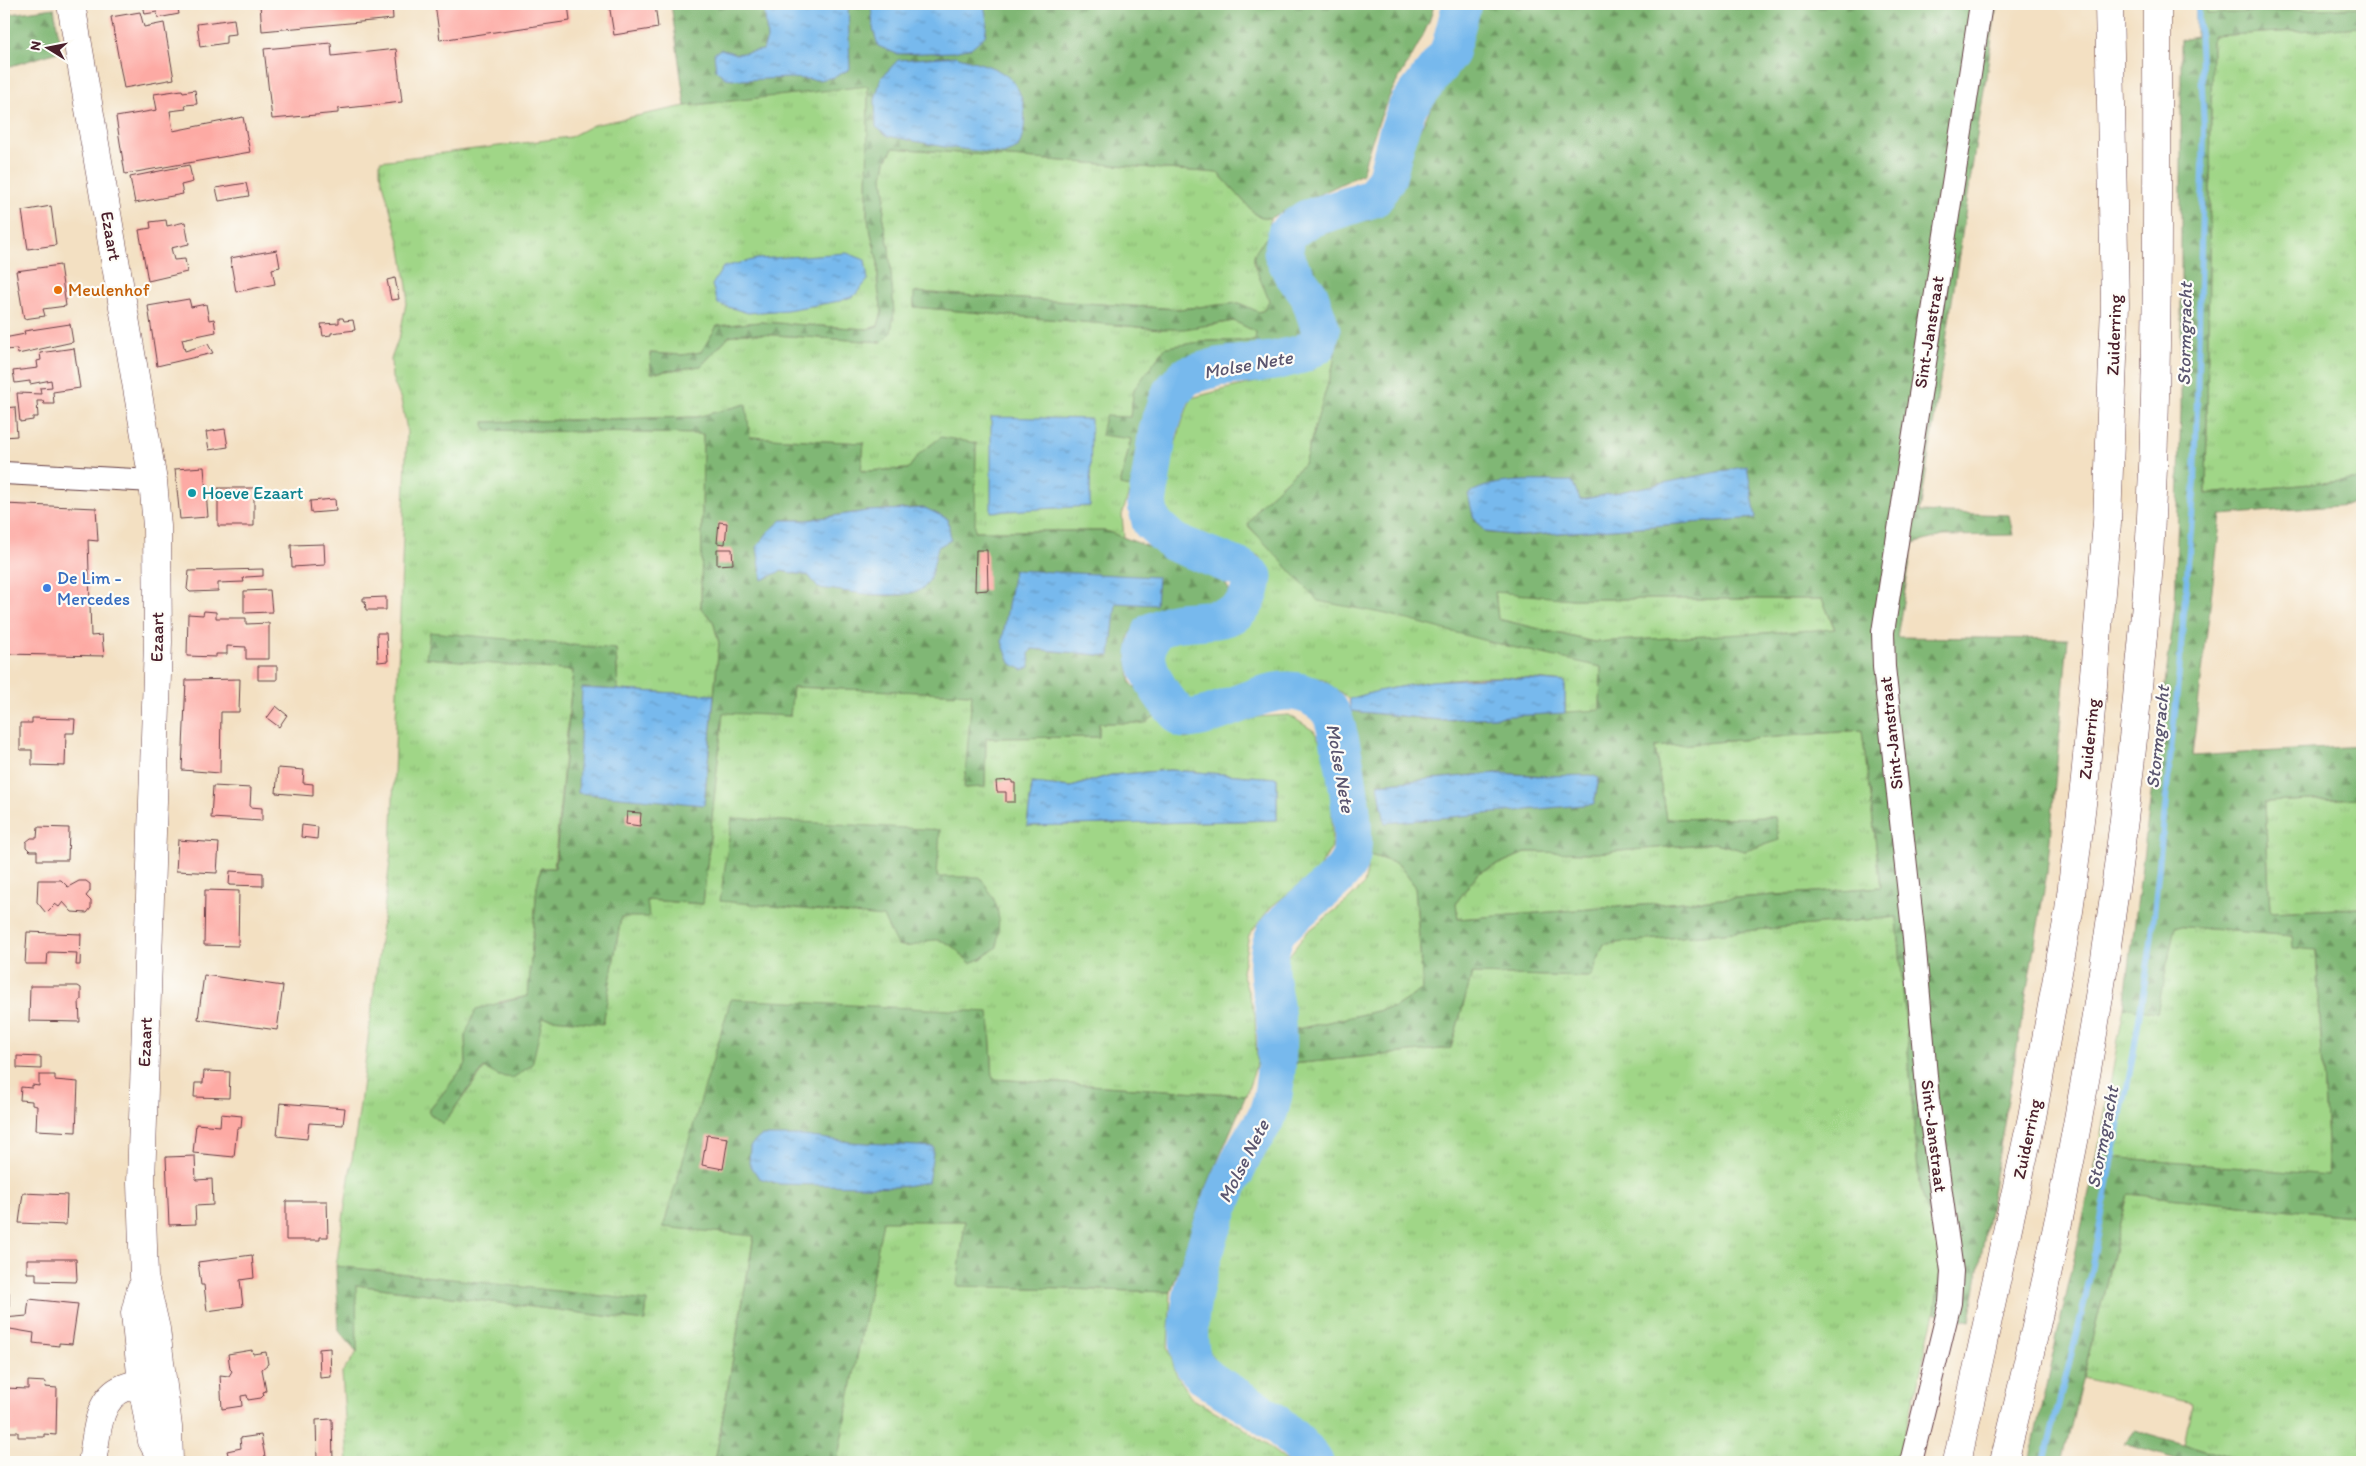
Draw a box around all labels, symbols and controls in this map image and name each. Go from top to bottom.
north arrow [22,22,72,72]
text: N [26,40,45,52]
street label: Ezaart [96,209,126,263]
street label: Sint-Janstraat [1909,274,1949,390]
place label: Meulenhof [68,279,150,301]
water label: Stormgracht [2172,280,2197,386]
marker: Meulenhof [52,284,64,296]
street label: Zuiderring [2102,293,2126,376]
water label: Molse Nete [1202,345,1295,384]
place label: Hoeve Ezaart [202,482,304,504]
marker: Hoeve Ezaart [186,487,198,499]
place label: De Lim - Mercedes [57,567,130,610]
marker: De Lim - Mercedes [41,582,53,594]
street label: Ezaart [146,612,168,662]
street label: Sint-Janstraat [1874,675,1908,791]
water label: Stormgracht [2141,683,2175,790]
street label: Zuiderring [2074,697,2104,781]
water label: Molse Nete [1321,722,1360,815]
street label: Ezaart [133,1016,157,1067]
street label: Sint-Janstraat [1916,1078,1952,1194]
water label: Stormgracht [2081,1082,2124,1190]
street label: Zuiderring [2008,1096,2046,1181]
water label: Molse Nete [1213,1115,1275,1207]

